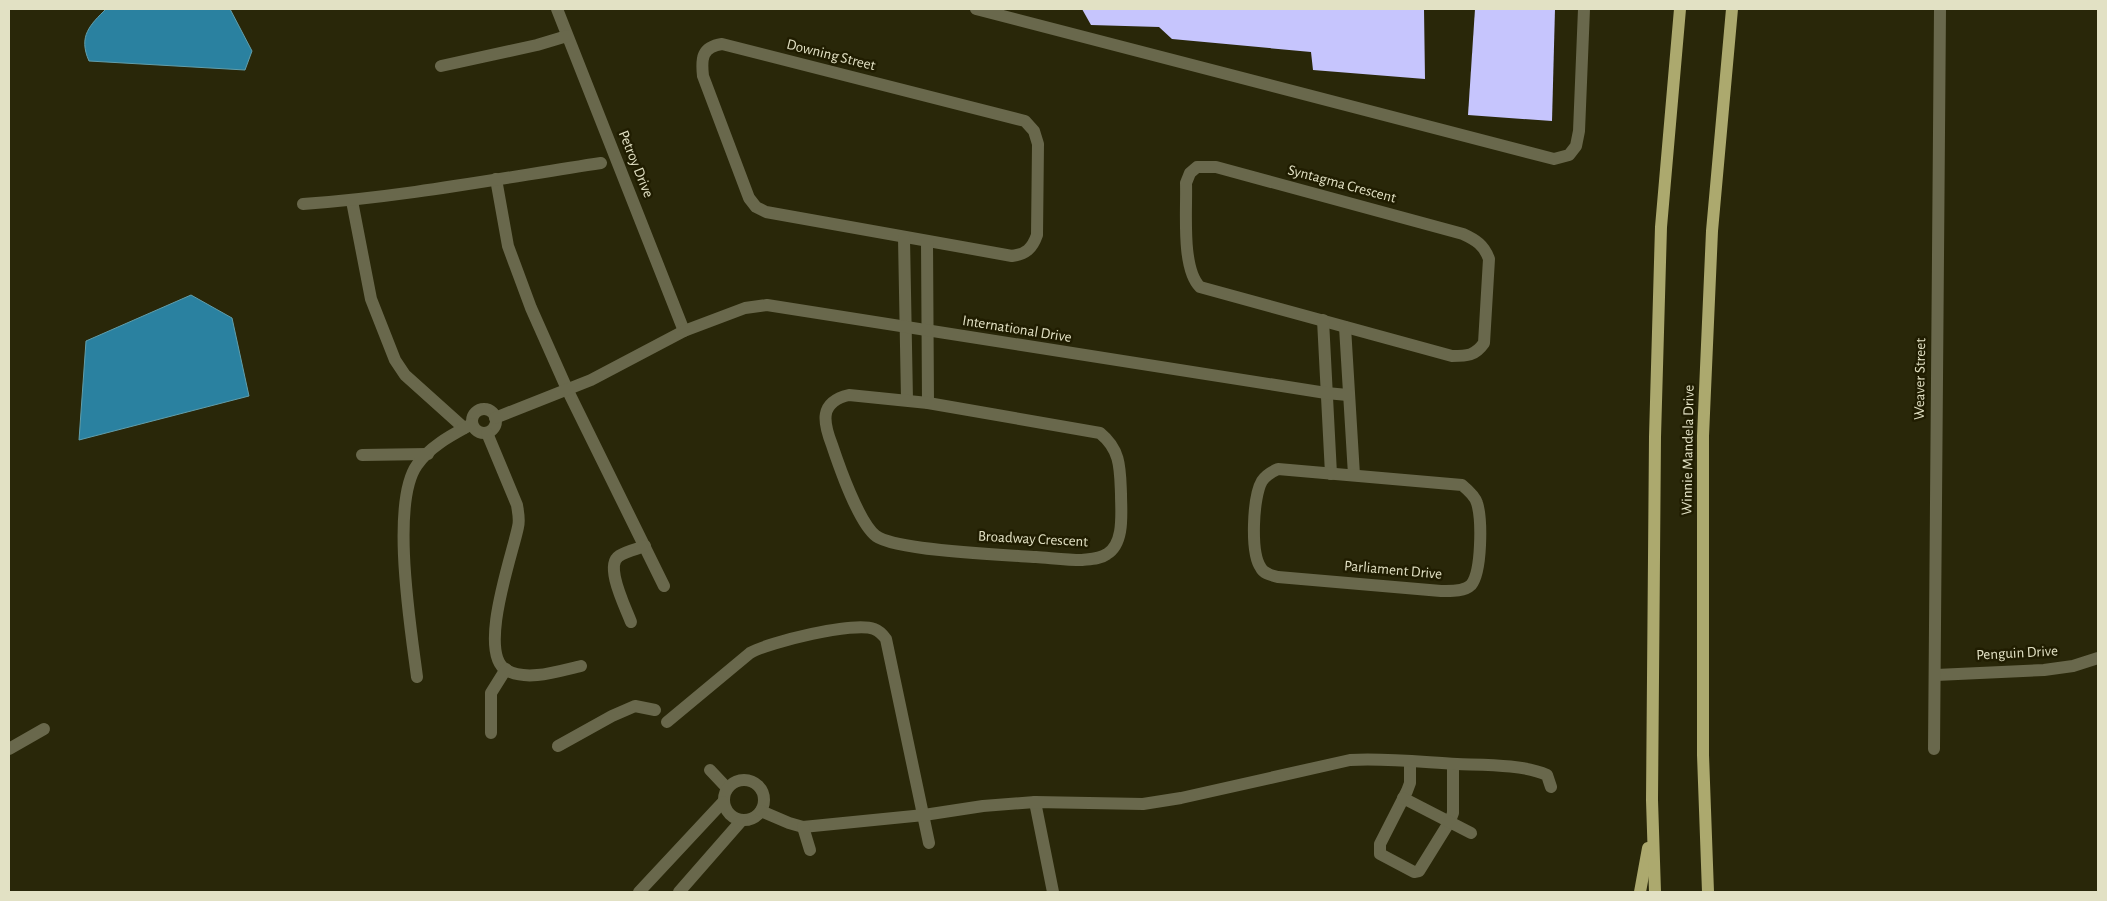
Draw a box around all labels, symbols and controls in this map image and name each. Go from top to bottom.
street label: Downing Street [785,37,877,73]
street label: Petroy Drive [616,128,656,200]
street label: Syntagma Crescent [1286,162,1398,206]
street label: International Drive [961,313,1073,345]
street label: Weaver Street [1912,338,1928,420]
street label: Winnie Mandela Drive [1679,385,1697,515]
street label: Broadway Crescent [978,529,1089,549]
street label: Parliament Drive [1343,558,1443,582]
street label: Penguin Drive [1976,643,2058,663]

